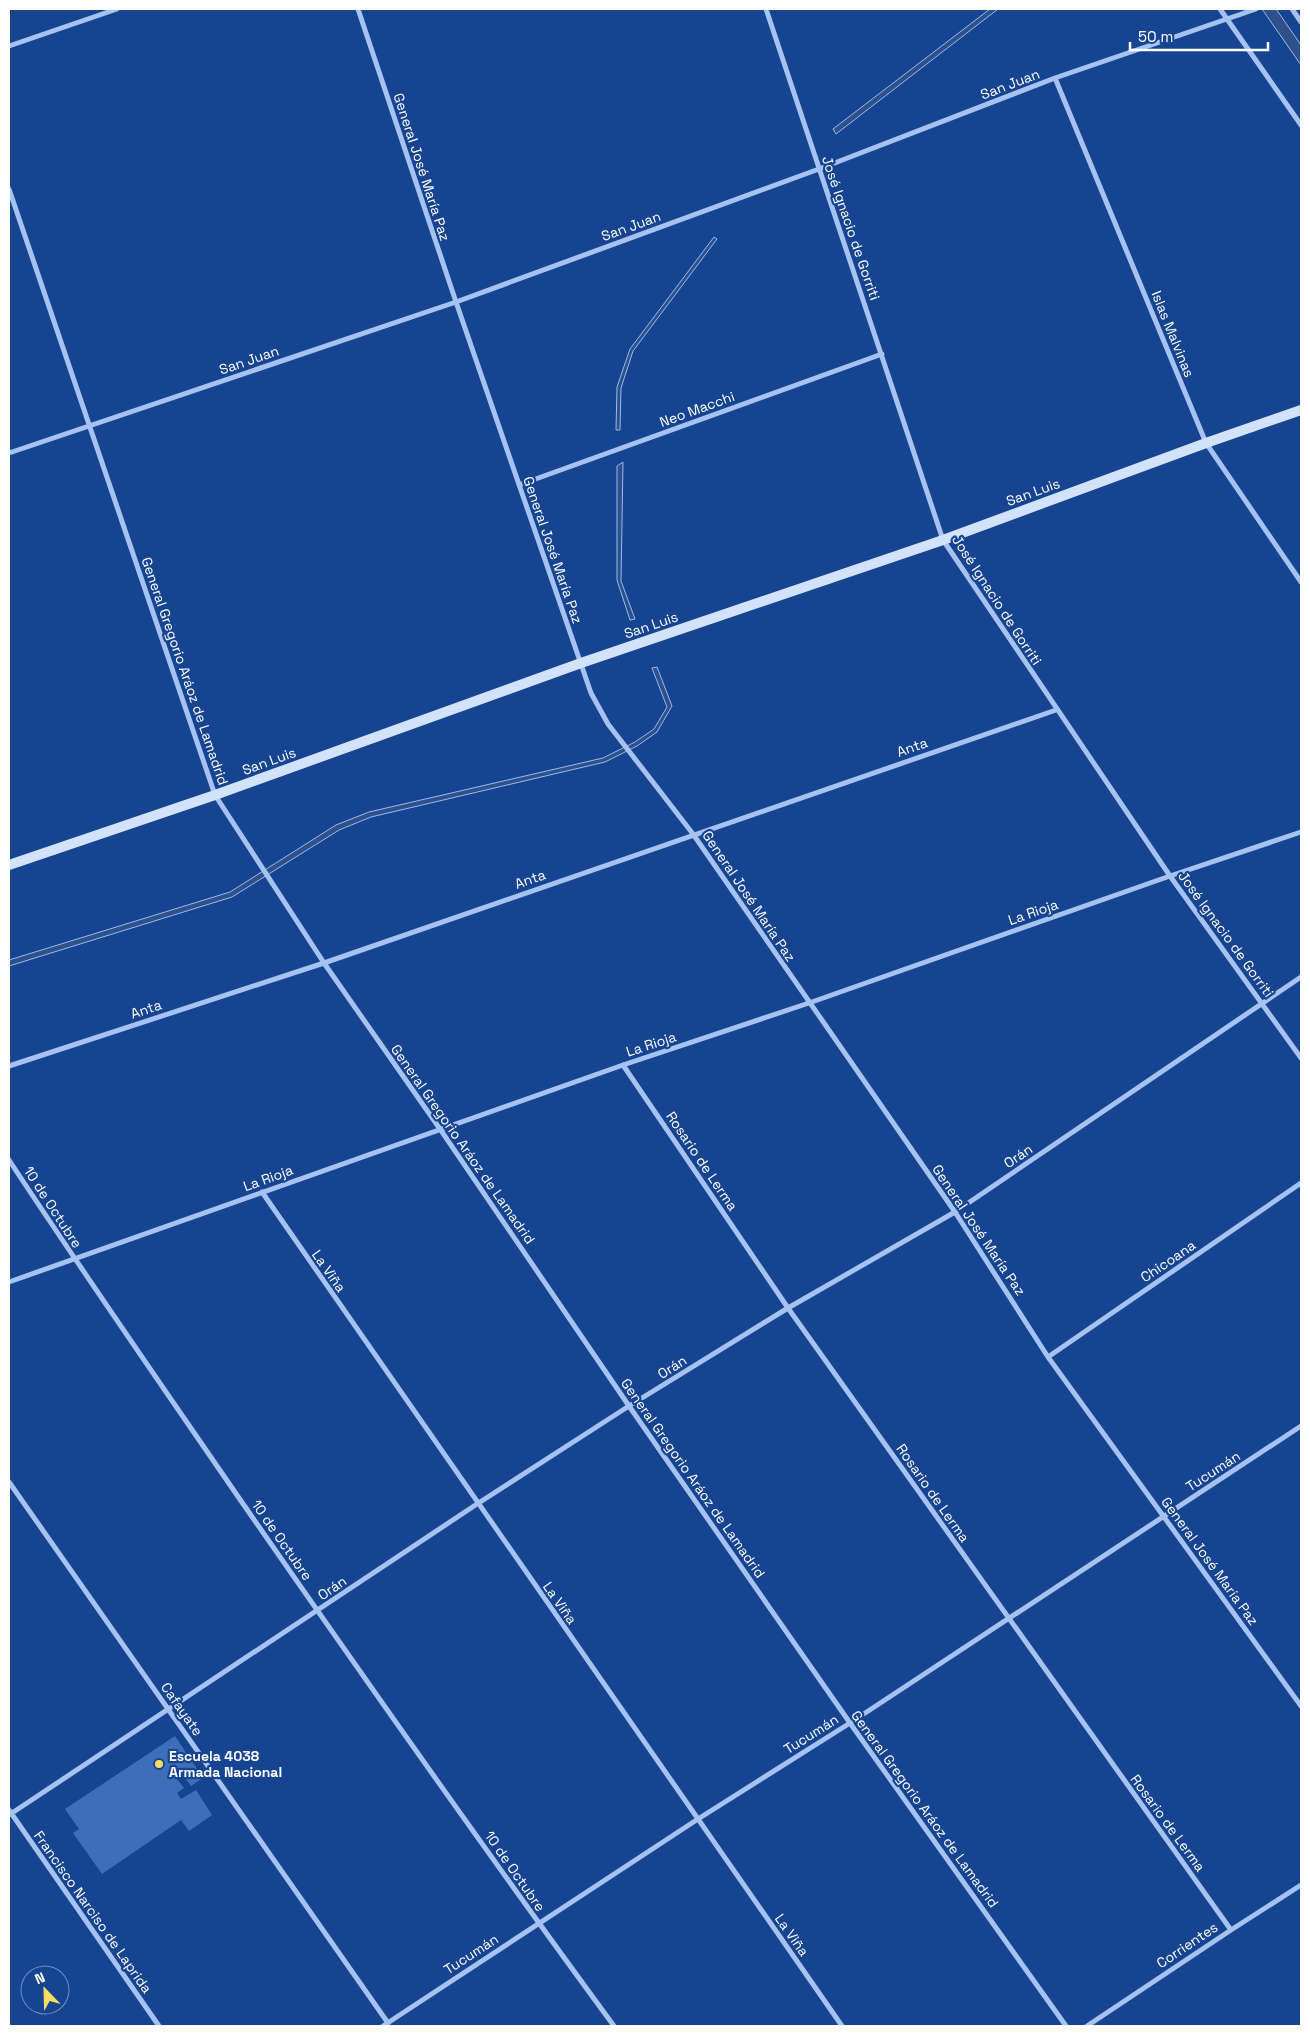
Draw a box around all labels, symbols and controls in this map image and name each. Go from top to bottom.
scale bar [1130,20,1268,52]
text: 50 m [1138,27,1173,46]
street label: San Juan [978,64,1042,104]
street label: General José María Paz [390,91,454,243]
street label: José Ignacio de Gorriti [818,153,884,303]
street label: San Juan [599,207,663,245]
street label: Islas Malvinas [1147,288,1199,380]
street label: San Juan [217,341,281,379]
street label: Neo Macchi [657,387,737,431]
street label: General José María Paz [519,474,587,626]
street label: San Luis [1004,474,1062,510]
street label: José Ignacio de Gorriti [948,532,1046,668]
street label: General Gregorio Aráoz de Lamadrid [137,555,233,787]
street label: San Luis [622,607,680,643]
street label: Anta [894,733,930,761]
street label: San Luis [240,743,298,779]
street label: General José María Paz [698,827,800,965]
street label: Anta [512,865,548,893]
street label: José Ignacio de Gorriti [1174,867,1278,1001]
street label: La Rioja [1006,895,1060,929]
street label: Anta [128,996,164,1022]
street label: La Rioja [624,1027,678,1061]
street label: General Gregorio Aráoz de Lamadrid [387,1041,539,1247]
street label: Rosario de Lerma [662,1108,742,1214]
street label: Orán [1000,1140,1036,1172]
street label: La Rioja [241,1161,295,1195]
street label: General José María Paz [928,1161,1030,1299]
street label: 10 de Octubre [20,1163,86,1251]
street label: Chicoana [1137,1236,1199,1286]
street label: La Viña [308,1246,350,1296]
street label: Orán [654,1351,690,1383]
street label: General Gregorio Aráoz de Lamadrid [617,1375,769,1581]
street label: Rosario de Lerma [892,1440,974,1546]
street label: Tucumán [1182,1447,1244,1495]
street label: General José María Paz [1157,1493,1263,1629]
street label: 10 de Octubre [248,1496,316,1584]
street label: Orán [314,1572,350,1604]
street label: La Viña [539,1578,581,1628]
street label: Cafayate [157,1679,207,1739]
street label: General Gregorio Aráoz de Lamadrid [847,1707,1003,1911]
street label: Tucumán [780,1710,842,1758]
place label: Escuela 4038 Armada Nacional [169,1747,282,1781]
marker: Escuela 4038 Armada Nacional [153,1758,165,1770]
street label: Rosario de Lerma [1127,1771,1209,1875]
street label: 10 de Octubre [481,1827,549,1915]
street label: Francisco Narciso de Laprida [30,1828,156,1996]
street label: La Viña [771,1910,813,1960]
street label: Corrientes [1153,1918,1221,1972]
street label: Tucumán [440,1930,502,1978]
north arrow [20,1965,70,2015]

